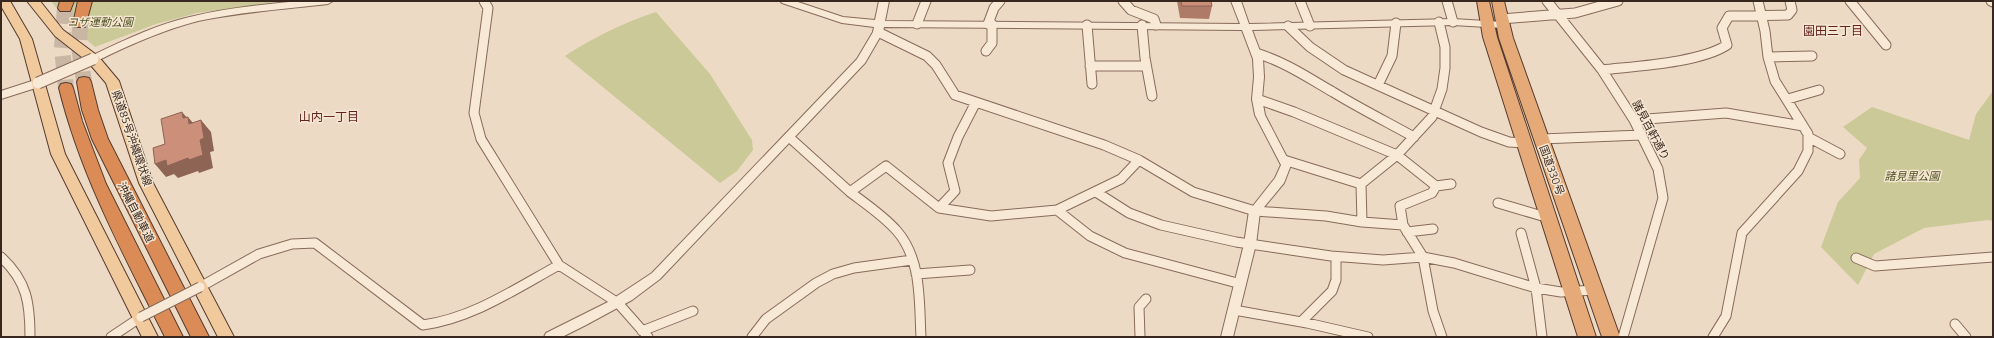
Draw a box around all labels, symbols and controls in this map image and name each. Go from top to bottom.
park label: コザ運動公園 [67,16,135,29]
district label: 園田三丁目 [1803,24,1863,38]
street label: 県道85号沖縄環状線 [109,89,154,188]
street label: 諸見百軒通り [1629,98,1672,162]
district label: 山内一丁目 [299,110,359,124]
street label: 国道330号 [1536,143,1567,197]
park label: 諸見里公園 [1885,170,1941,183]
street label: 沖縄自動車道 [115,180,156,245]

